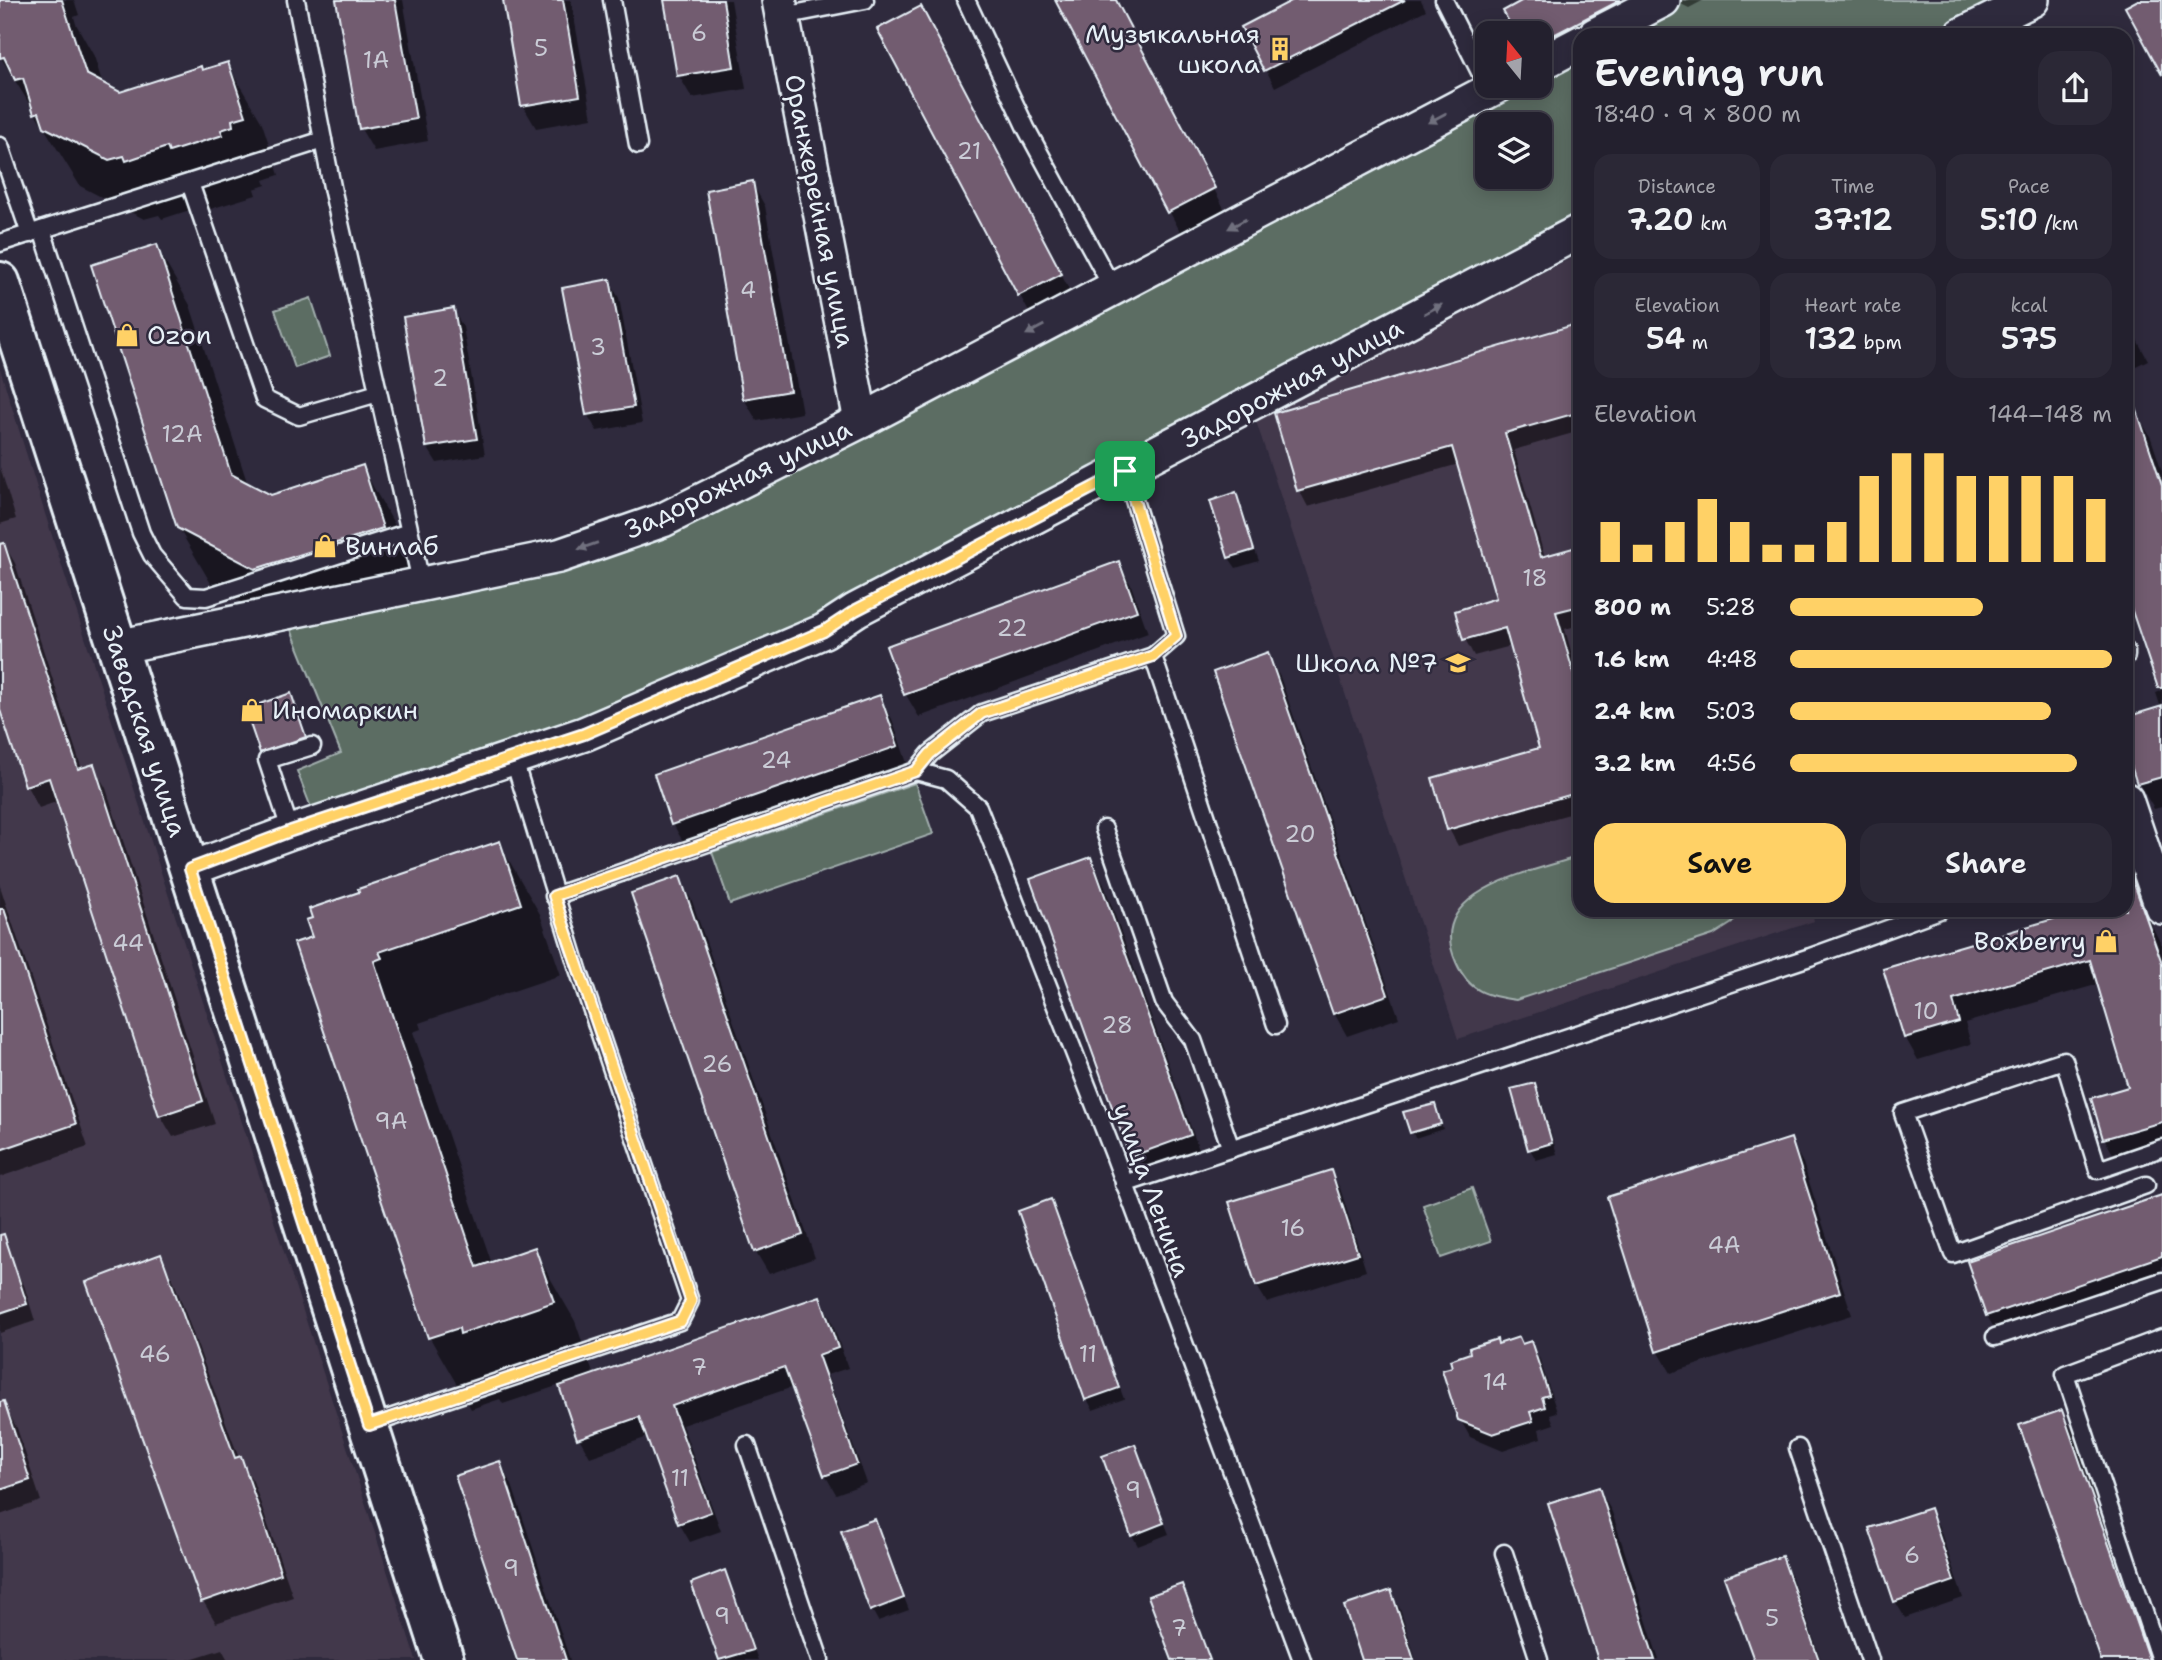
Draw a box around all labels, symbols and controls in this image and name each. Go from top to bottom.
place label: Музыкальная школа [1085,16,1260,81]
house number: 6 [691,18,707,48]
north arrow [1475,21,1552,98]
map controls [1475,21,1552,189]
house number: 5 [534,33,548,63]
building icon: Музыкальная школа [1266,35,1294,63]
house number: 1А [363,45,389,75]
text: Evening run [1594,47,1824,98]
button: share [2038,51,2112,125]
street label: Оранжерейная улица [777,71,864,351]
text: 18:40 · 9 × 800 m [1594,99,1801,129]
one-way arrow [1427,111,1447,123]
button: layers [1475,112,1552,189]
house number: 21 [957,136,981,166]
text: Distance [1638,174,1716,199]
text: Time [1831,174,1875,199]
text: Pace [2008,174,2050,199]
text: 7.20 [1627,199,1694,240]
text: 37:12 [1813,199,1893,240]
text: 5:10 [1980,199,2038,240]
text: km [1694,211,1727,236]
text: /km [2038,211,2078,236]
one-way arrow [1226,218,1246,230]
house number: 4 [740,275,756,305]
text: Elevation [1634,293,1720,318]
text: Heart rate [1805,293,1901,318]
text: kcal [2011,293,2047,318]
one-way arrow [1423,303,1443,314]
street label: Задорожная улица [1175,309,1409,456]
place label: Ozon [147,317,212,352]
text: 54 [1646,318,1685,359]
text: 132 [1804,318,1857,359]
text: 575 [2001,318,2057,359]
shop icon: Ozon [113,321,141,349]
one-way arrow [1025,324,1045,336]
text: m [1685,330,1708,355]
text: bpm [1857,330,1902,355]
house number: 3 [590,332,606,362]
house number: 2 [432,363,448,393]
text: Elevation [1594,399,1697,429]
text: 144–148 m [1988,399,2112,429]
street label: Задорожная улица [619,411,857,546]
house number: 12А [161,419,203,449]
pin [1095,441,1155,501]
icon: arrive [1106,452,1144,490]
place label: Винлаб [345,528,438,563]
shop icon: Винлаб [311,532,339,560]
one-way arrow [578,541,599,552]
house number: 18 [1522,563,1548,593]
text: 800 m [1594,592,1671,622]
text: 5:28 [1706,592,1756,622]
house number: 22 [996,613,1028,643]
street label: Заводская улица [95,621,196,841]
text: 1.6 km [1594,644,1669,674]
text: 4:48 [1706,644,1758,674]
place label: Школа №7 [1295,645,1438,680]
school or university icon: Школа №7 [1444,649,1472,677]
place label: Иномаркин [272,692,418,727]
shop icon: Иномаркин [238,696,266,724]
text: 2.4 km [1594,696,1675,726]
text: 5:03 [1706,696,1756,726]
house number: 24 [761,745,791,775]
text: 3.2 km [1594,748,1676,778]
text: 4:56 [1706,748,1757,778]
house number: 20 [1284,819,1316,849]
button: Save [1594,823,1846,903]
button: Share [1860,823,2112,903]
place label: Boxberry [1974,923,2086,958]
shop icon: Boxberry [2092,927,2120,955]
house number: 44 [112,928,144,958]
house number: 10 [1913,996,1939,1026]
house number: 28 [1101,1010,1133,1040]
house number: 26 [701,1049,733,1079]
street label: улица Ленина [1105,1098,1200,1282]
house number: 9А [375,1106,407,1136]
house number: 16 [1281,1213,1305,1243]
house number: 4А [1708,1230,1740,1260]
house number: 46 [139,1339,171,1369]
house number: 11 [1079,1339,1097,1369]
house number: 7 [691,1352,707,1382]
house number: 14 [1483,1367,1507,1397]
house number: 11 [671,1463,689,1493]
house number: 9 [1125,1475,1141,1505]
house number: 6 [1904,1540,1920,1570]
house number: 9 [503,1553,519,1583]
house number: 9 [714,1601,730,1631]
house number: 5 [1765,1603,1779,1633]
house number: 7 [1171,1613,1187,1643]

